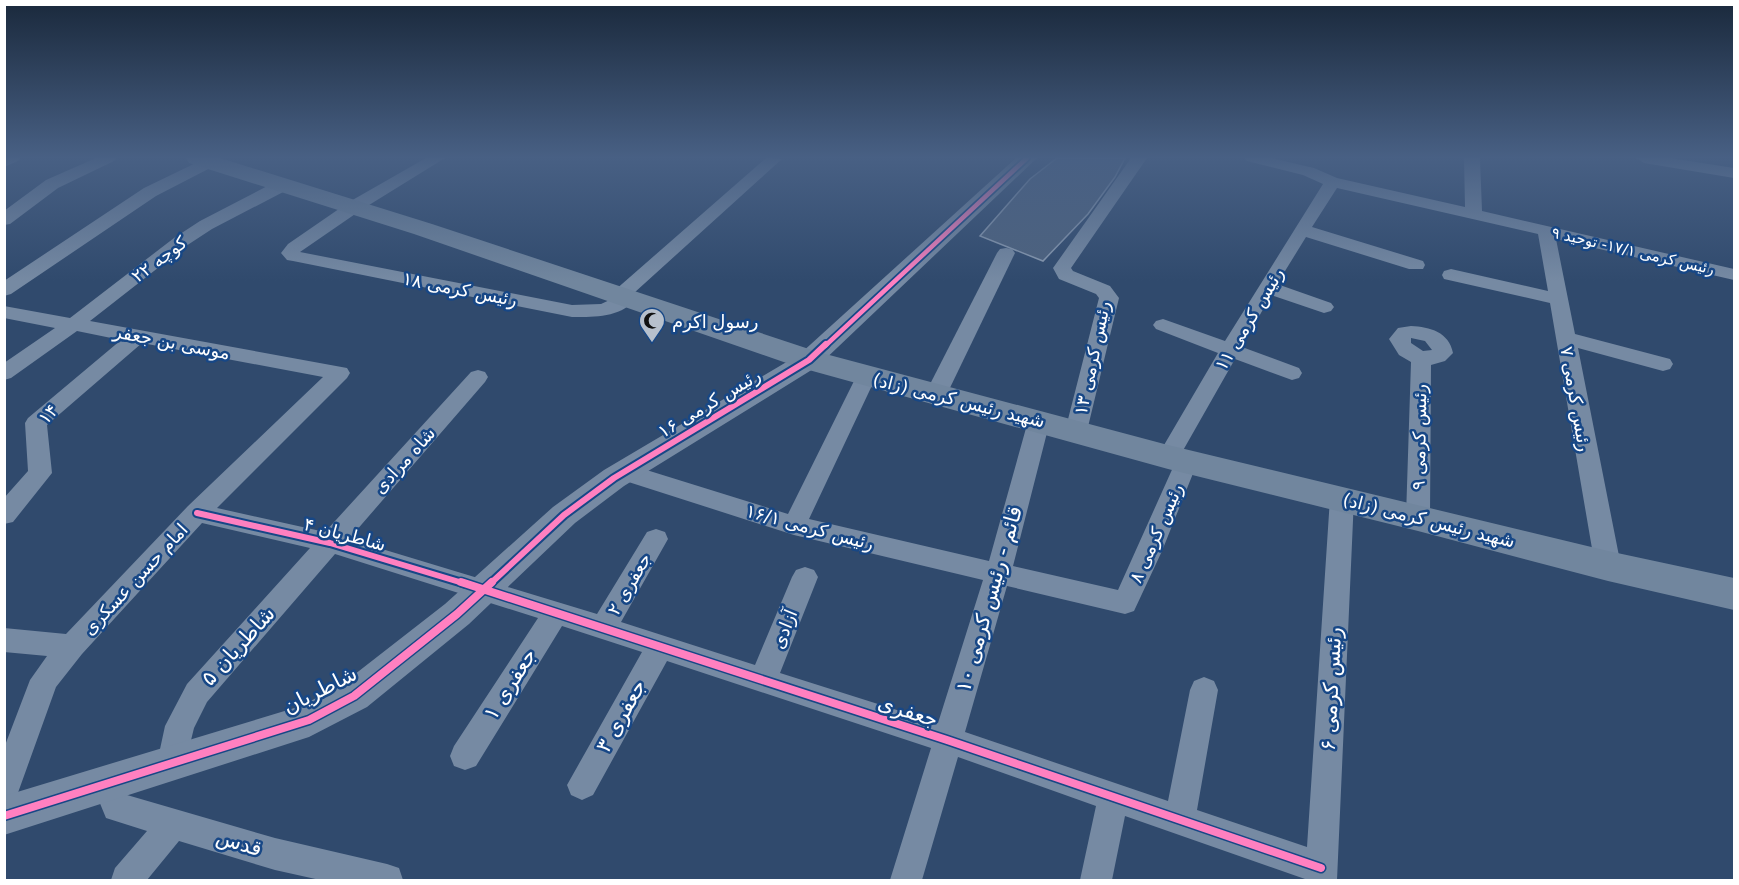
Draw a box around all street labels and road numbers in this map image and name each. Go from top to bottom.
street label: رئیس کرمی ۱۷/۱- توحید ۹ [1550,224,1716,278]
street label: کوچه ۲۲ [127,231,192,287]
street label: رئیس کرمی ۱۱ [1210,264,1289,375]
street label: رئیس کرمی ۱۸ [401,268,519,311]
street label: رئیس کرمی ۱۳ [1070,299,1115,417]
street label: موسی بن جعفر [111,320,232,365]
street label: رئیس کرمی ۷ [1555,345,1596,453]
street label: رئیس کرمی ۱۶ [654,364,765,443]
street label: شهید رئیس کرمی (زاد) [871,368,1047,432]
street label: رئیس کرمی ۹ [1408,384,1431,490]
street label: ۱۴ [34,400,62,428]
street label: شاه مرادی [369,422,440,498]
street label: رئیس کرمی ۸ [1125,480,1188,586]
street label: شهید رئیس کرمی (زاد) [1341,488,1517,552]
street label: رئیس کرمی ۱۶/۱ [743,500,876,555]
street label: قائم - رئیس کرمی ۱۰ [951,503,1028,695]
street label: شاطریان ۴ [301,513,388,556]
street label: امام حسن عسکری [78,519,193,640]
street label: جعفری ۲ [603,549,656,619]
street label: شاطریان ۵ [196,602,280,690]
street label: آزادی [766,605,802,652]
street label: رئیس کرمی ۶ [1316,626,1346,752]
street label: جعفری ۱ [479,644,541,724]
street label: شاطریان [279,661,361,719]
street label: جعفری ۳ [591,675,651,757]
street label: جعفری [875,690,941,732]
street label: قدس [213,825,265,861]

